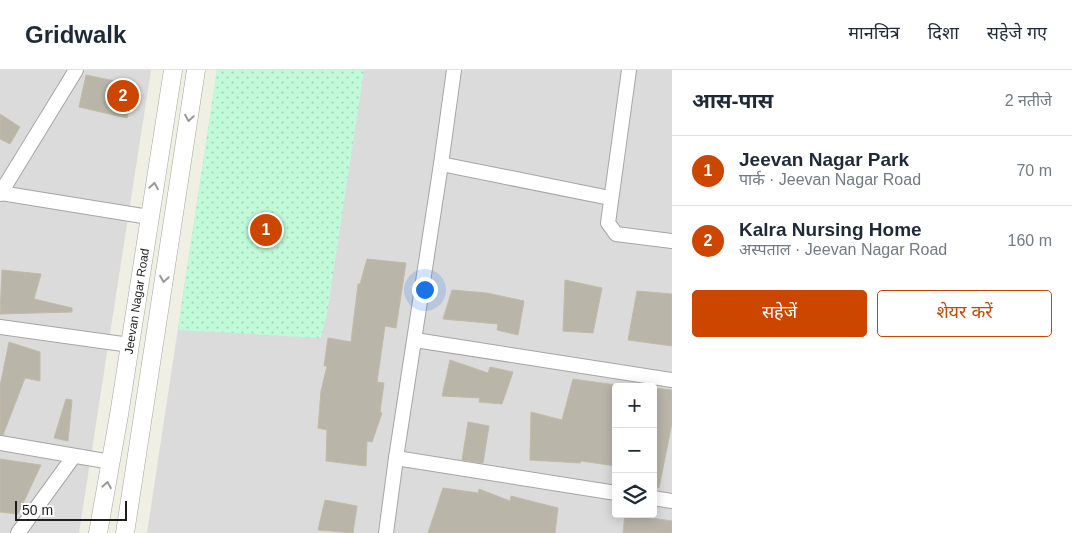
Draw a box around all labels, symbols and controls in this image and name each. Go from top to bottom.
text: Gridwalk [25,21,126,48]
text: मानचित्र [848,23,900,43]
text: दिशा [928,23,959,43]
text: सहेजे गए [987,23,1047,43]
pin: 2 [107,77,139,115]
text: आस-पास [692,89,773,112]
text: 2 नतीजे [1005,92,1052,109]
one-way arrow [184,114,194,123]
text: Jeevan Nagar Park [739,149,909,170]
text: 1 [704,162,712,179]
text: 70 m [1016,162,1052,179]
text: पार्क · Jeevan Nagar Road [739,171,921,188]
one-way arrow [149,182,159,191]
pin: 1 [250,211,282,249]
text: Kalra Nursing Home [739,219,922,240]
text: 2 [704,232,712,249]
text: 160 m [1008,232,1052,249]
text: अस्पताल · Jeevan Nagar Road [739,241,947,258]
street label: Jeevan Nagar Road [122,247,152,355]
one-way arrow [159,275,170,283]
your location [412,277,438,303]
button: सहेजें [692,290,867,337]
button: शेयर करें [877,290,1052,337]
map controls [612,383,657,518]
button: + [612,383,657,428]
button: − [612,428,657,473]
button: layers [612,473,657,518]
one-way arrow [101,481,111,489]
scale bar [15,498,128,521]
text: 50 m [22,502,53,518]

